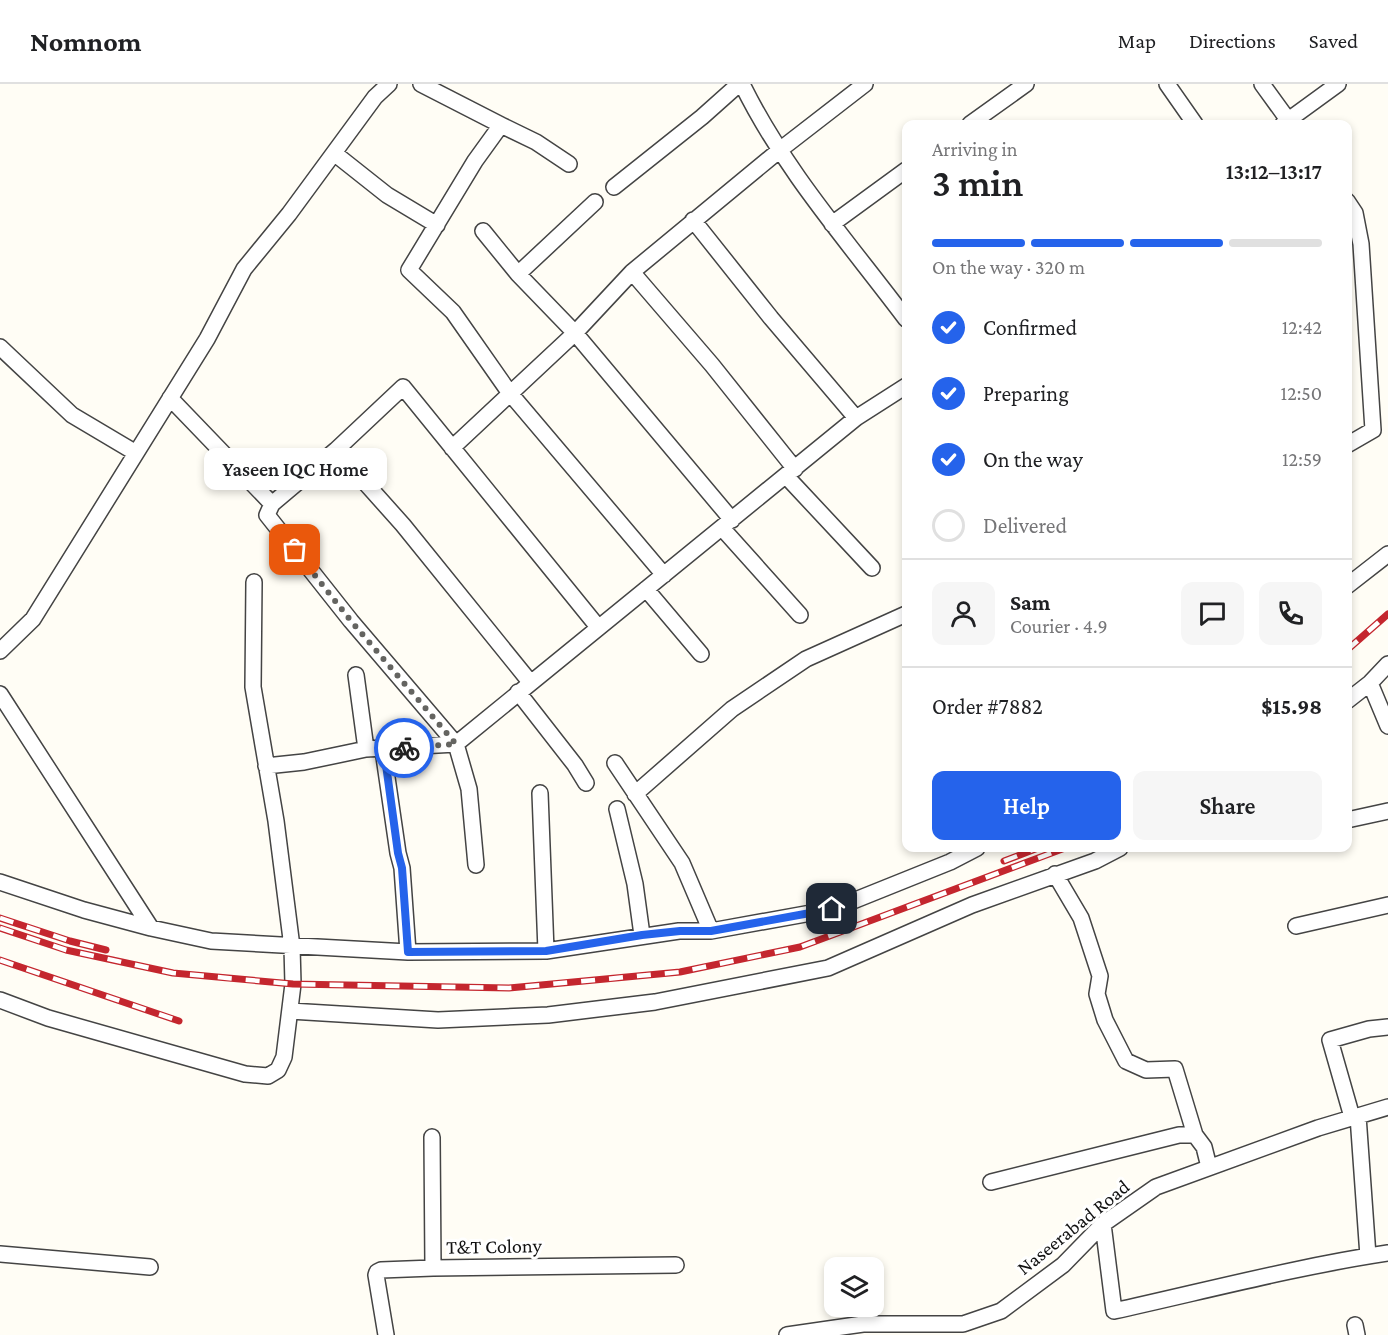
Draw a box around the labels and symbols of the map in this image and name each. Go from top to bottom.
callout: Yaseen IQC Home [204,448,386,490]
pin [269,524,320,575]
courier [374,718,434,778]
pin [806,883,857,934]
street label: Naseerabad Road [1012,1175,1134,1279]
street label: T&T Colony [446,1234,543,1259]

